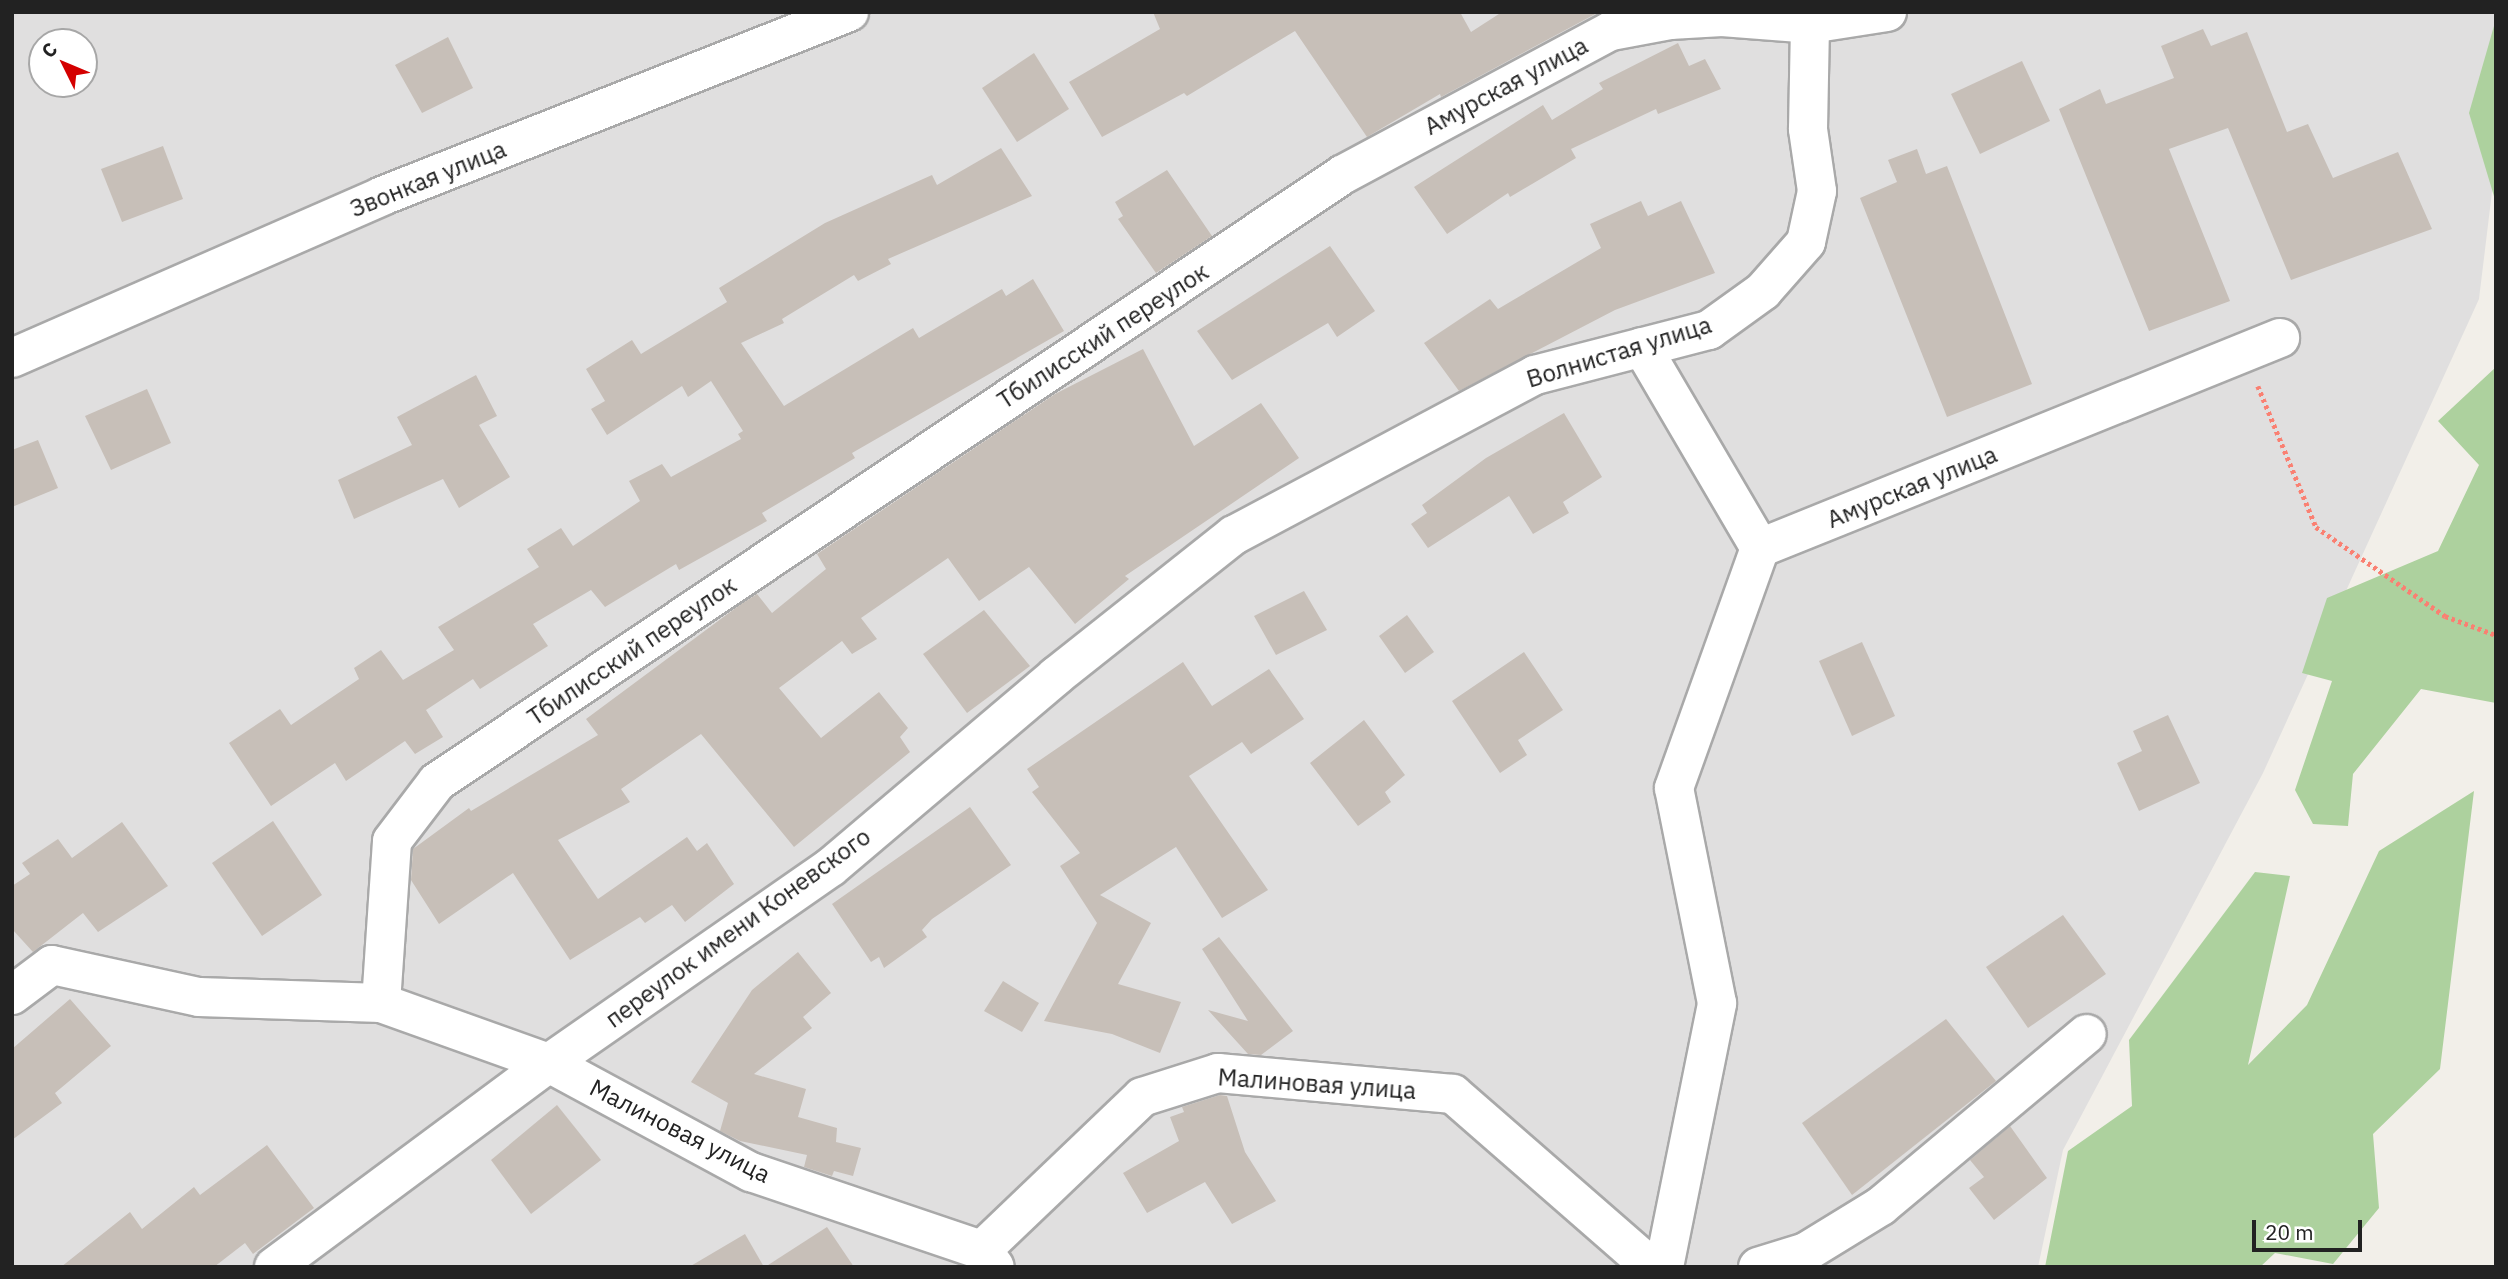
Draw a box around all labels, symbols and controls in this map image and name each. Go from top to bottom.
north arrow [28,28,98,98]
street label: Амурская улица [1419,31,1593,141]
text: С [36,37,62,63]
street label: Звонкая улица [346,135,510,223]
street label: Тбилисский переулок [992,257,1214,415]
street label: Волнистая улица [1523,310,1715,394]
street label: Амурская улица [1823,440,2001,534]
street label: Тбилисский переулок [522,570,742,732]
street label: переулок имени Коневского [600,822,876,1034]
street label: Малиновая улица [1217,1063,1417,1105]
street label: Малиновая улица [585,1073,775,1189]
scale bar [2256,1206,2366,1250]
text: 20 m [2265,1218,2314,1246]

